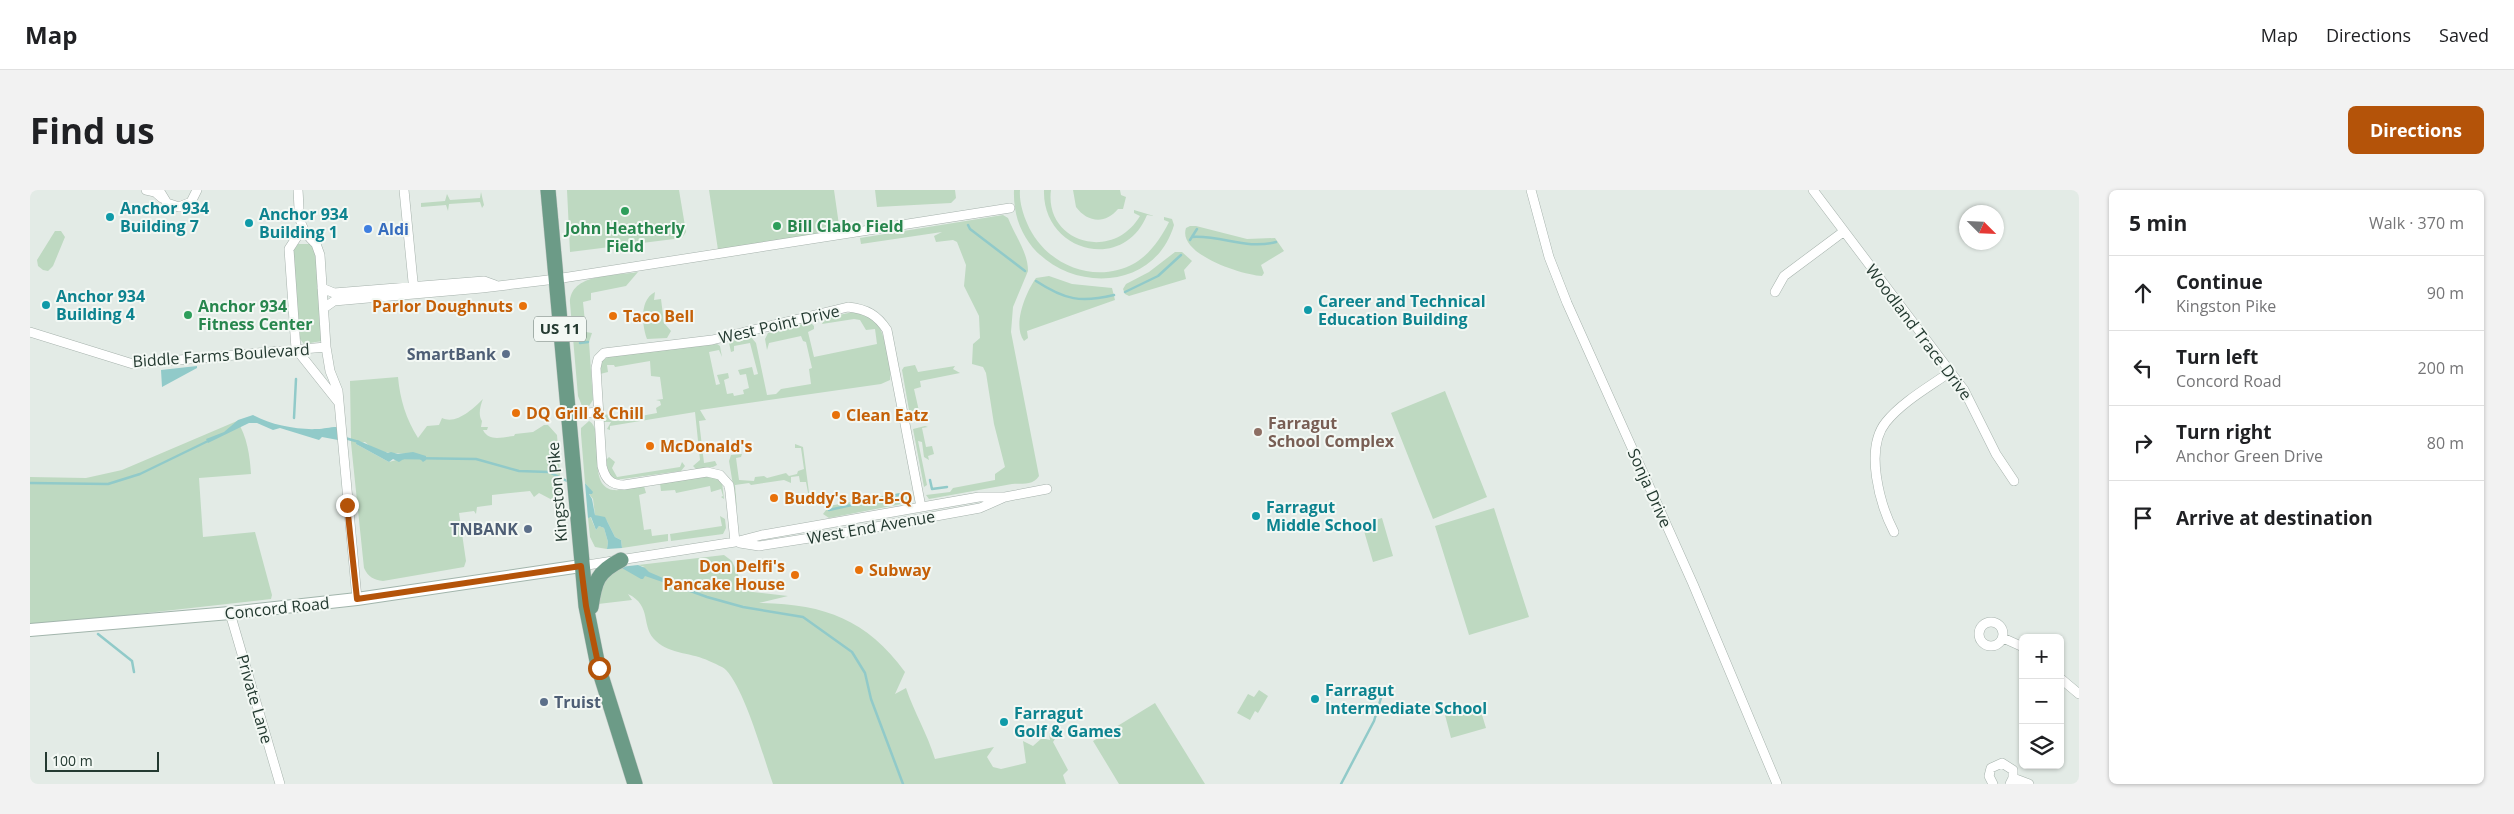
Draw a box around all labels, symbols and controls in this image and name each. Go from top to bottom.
text: Map [25,18,77,51]
text: Map [2261,23,2298,47]
text: Directions [2326,23,2411,47]
text: Saved [2439,23,2489,47]
button: Directions [2348,106,2484,154]
text: Find us [30,107,155,154]
place label: Anchor 934 Building 7 [120,197,209,237]
place label: Anchor 934 Building 1 [259,203,348,243]
marker: John Heatherly Field [619,205,631,217]
north arrow [1959,205,2004,250]
text: 5 min [2129,209,2187,237]
marker: Anchor 934 Building 7 [104,211,116,223]
text: Walk · 370 m [2369,212,2464,234]
place label: Bill Clabo Field [787,215,904,237]
marker: Anchor 934 Building 1 [243,217,255,229]
place label: John Heatherly Field [563,217,686,257]
place label: Aldi [378,218,409,240]
marker: Bill Clabo Field [771,220,783,232]
marker: Aldi [362,223,374,235]
street label: Woodland Trace Drive [1861,260,1977,404]
text: Continue [2176,269,2263,295]
icon: ahead [2129,279,2157,307]
text: 90 m [2427,282,2464,304]
place label: Anchor 934 Building 4 [56,285,145,325]
place label: Career and Technical Education Building [1318,290,1486,330]
place label: Anchor 934 Fitness Center [198,295,312,335]
place label: Parlor Doughnuts [372,295,513,317]
text: Kingston Pike [2176,295,2276,317]
marker: Anchor 934 Building 4 [40,299,52,311]
street label: West Point Drive [716,299,842,349]
marker: Parlor Doughnuts [517,300,529,312]
marker: Career and Technical Education Building [1302,304,1314,316]
place label: Taco Bell [623,305,694,327]
marker: Anchor 934 Fitness Center [182,309,194,321]
marker: Taco Bell [607,310,619,322]
road number: US 11 [534,316,586,342]
street label: Biddle Farms Boulevard [132,338,310,372]
place label: SmartBank [407,343,496,365]
text: Turn left [2176,344,2258,370]
marker: SmartBank [500,348,512,360]
icon: left [2129,354,2157,382]
text: 200 m [2418,357,2464,379]
text: Concord Road [2176,370,2281,392]
place label: DQ Grill & Chill [526,402,644,424]
place label: Clean Eatz [846,404,928,426]
marker: DQ Grill & Chill [510,407,522,419]
marker: Clean Eatz [830,409,842,421]
place label: Farragut School Complex [1268,412,1395,452]
text: Turn right [2176,419,2271,445]
marker: Farragut School Complex [1252,426,1264,438]
icon: right [2129,429,2157,457]
text: 80 m [2427,432,2464,454]
place label: McDonald's [660,435,753,457]
marker: McDonald's [644,440,656,452]
street label: Kingston Pike [542,441,572,543]
street label: Sonja Drive [1623,445,1677,531]
text: Anchor Green Drive [2176,445,2323,467]
place label: Buddy's Bar-B-Q [784,487,912,509]
marker: Buddy's Bar-B-Q [768,492,780,504]
route end [336,494,359,517]
place label: Farragut Middle School [1266,496,1377,536]
icon: arrive [2129,504,2157,532]
street label: West End Avenue [805,505,937,549]
text: Arrive at destination [2176,505,2373,531]
marker: Farragut Middle School [1250,510,1262,522]
place label: TNBANK [450,518,518,540]
marker: TNBANK [522,523,534,535]
place label: Don Delfi's Pancake House [663,555,785,595]
place label: Subway [869,559,932,581]
marker: Subway [853,564,865,576]
marker: Don Delfi's Pancake House [789,569,801,581]
street label: Concord Road [223,592,331,624]
map controls [2019,634,2064,769]
button: + [2019,634,2064,679]
street label: Private Lane [232,652,278,746]
route start [588,657,611,680]
place label: Farragut Intermediate School [1325,679,1487,719]
button: − [2019,679,2064,724]
place label: Truist [554,691,601,713]
marker: Farragut Intermediate School [1309,693,1321,705]
marker: Truist [538,696,550,708]
place label: Farragut Golf & Games [1014,702,1121,742]
marker: Farragut Golf & Games [998,716,1010,728]
button: layers [2019,724,2064,769]
scale bar [45,749,159,772]
text: 100 m [52,751,93,770]

